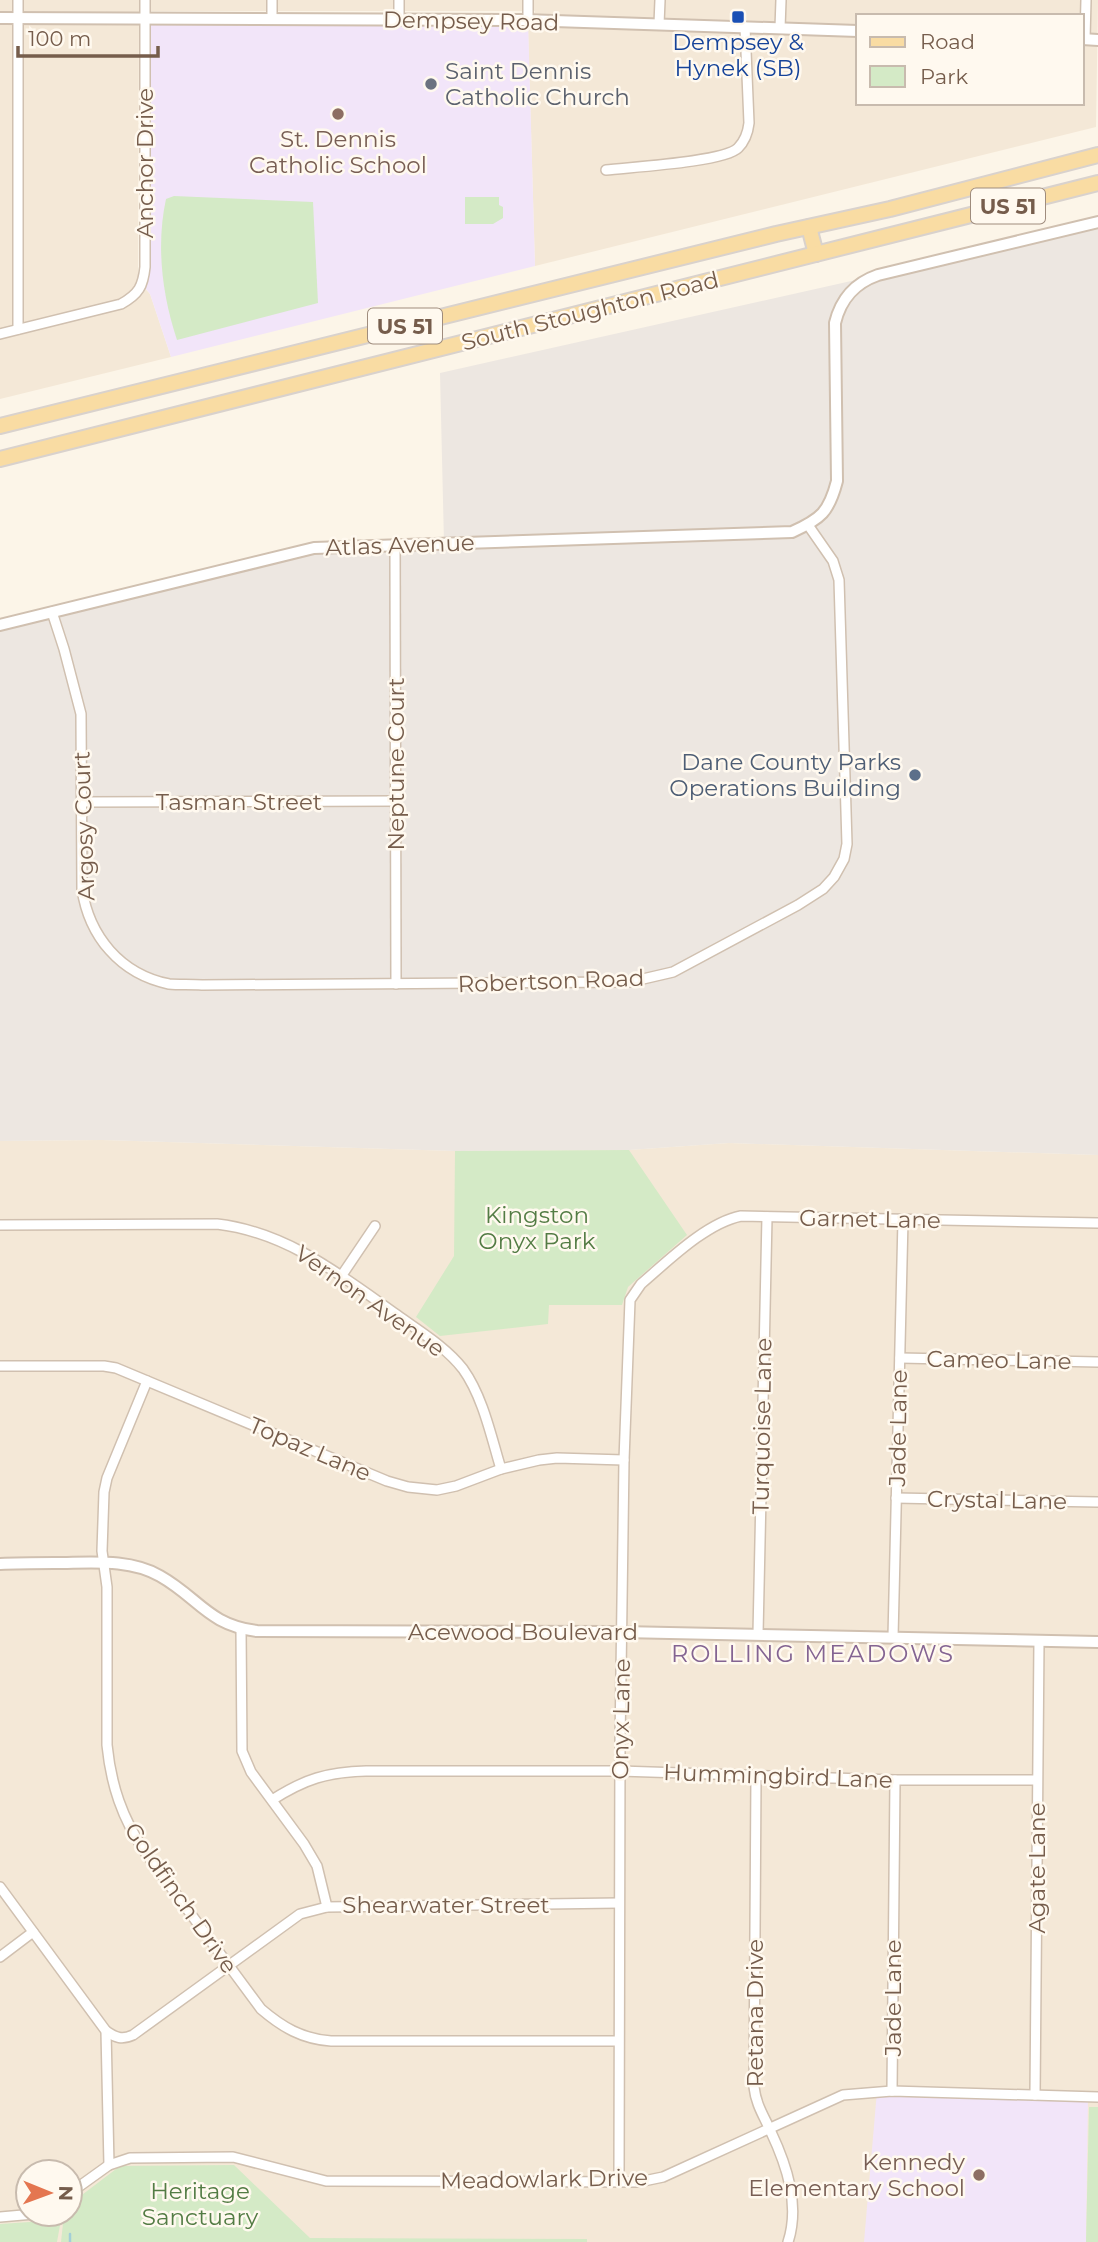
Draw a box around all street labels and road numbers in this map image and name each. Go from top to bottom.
street label: Dempsey Road [383,5,559,37]
street label: Anchor Drive [131,88,159,238]
road number: US 51 [971,188,1045,224]
street label: South Stoughton Road [458,265,722,357]
road number: US 51 [368,308,442,344]
street label: Atlas Avenue [325,528,475,562]
street label: Neptune Court [382,677,410,851]
street label: Argosy Court [67,751,101,901]
street label: Tasman Street [156,788,322,816]
street label: Robertson Road [457,964,645,998]
street label: Garnet Lane [799,1204,941,1234]
street label: Vernon Avenue [290,1239,450,1363]
street label: Turquoise Lane [746,1337,778,1515]
street label: Cameo Lane [926,1345,1072,1375]
street label: Jade Lane [883,1369,913,1488]
street label: Topaz Lane [245,1411,375,1487]
street label: Crystal Lane [927,1485,1067,1515]
street label: Acewood Boulevard [408,1618,638,1646]
street label: Onyx Lane [606,1658,636,1780]
street label: Hummingbird Lane [663,1758,893,1794]
street label: Agate Lane [1023,1802,1051,1934]
street label: Goldfinch Drive [119,1817,243,1979]
street label: Shearwater Street [342,1891,550,1919]
street label: Retana Drive [741,1939,769,2087]
street label: Jade Lane [879,1939,907,2058]
street label: Meadowlark Drive [440,2163,648,2195]

